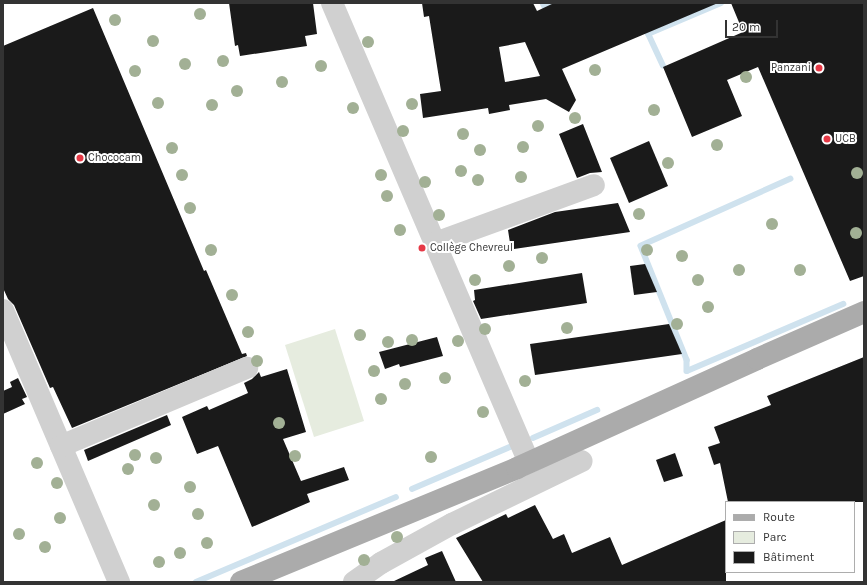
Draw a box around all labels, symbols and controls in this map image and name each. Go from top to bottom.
scale bar [727,12,780,38]
text: 20 m [732,20,760,34]
place label: Panzani [771,61,811,75]
marker: Panzani [814,63,824,73]
place label: UCB [835,132,856,146]
marker: UCB [822,134,832,144]
place label: Chococam [88,151,141,165]
marker: Chococam [75,153,85,163]
place label: Collège Chevreul [430,241,513,255]
marker: Collège Chevreul [417,243,427,253]
legend [725,501,855,573]
text: Route [763,510,795,524]
text: Parc [763,530,787,544]
text: Bâtiment [763,550,814,564]

